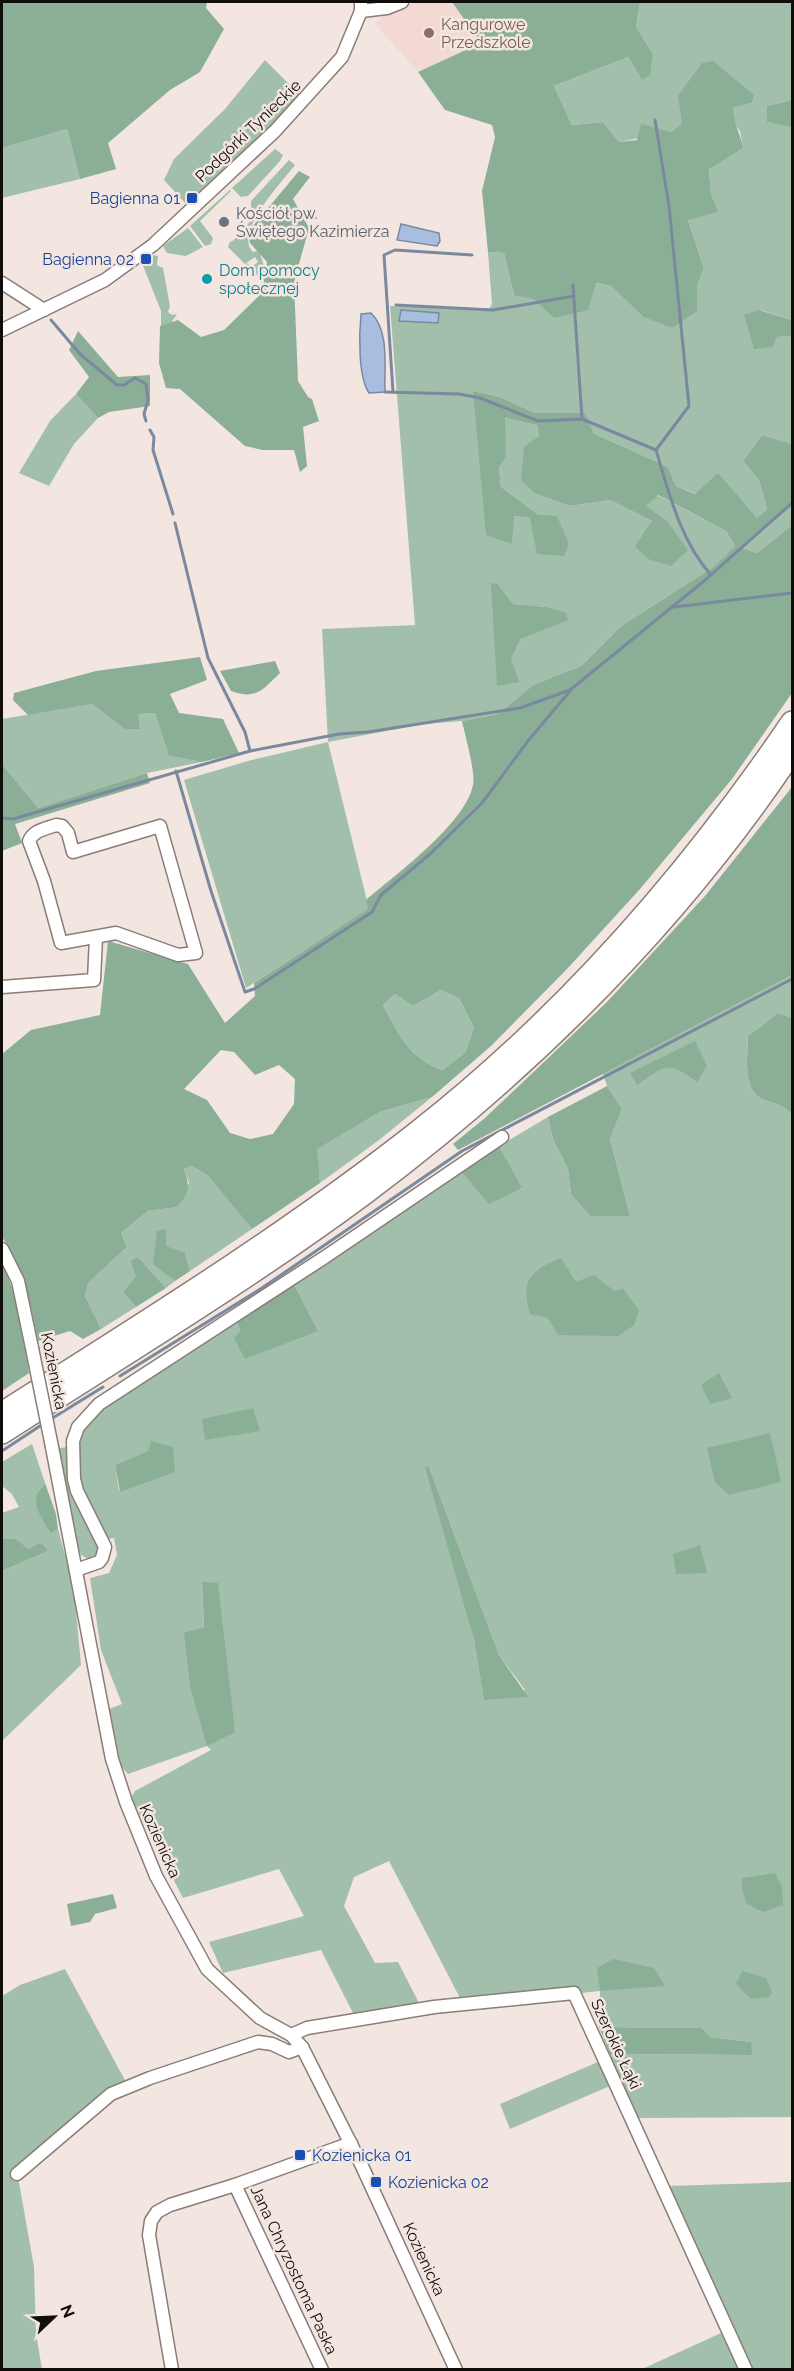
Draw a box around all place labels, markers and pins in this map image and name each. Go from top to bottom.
place label: Kangurowe Przedszkole [441,15,531,52]
marker: Kangurowe Przedszkole [422,26,436,40]
place label: Bagienna 01 [90,189,180,208]
marker: Bagienna 01 [185,191,199,205]
place label: Kościół pw. Świętego Kazimierza [236,204,390,241]
marker: Kościół pw. Świętego Kazimierza [217,215,231,229]
place label: Bagienna 02 [42,250,134,269]
marker: Bagienna 02 [139,252,153,266]
place label: Dom pomocy społecznej [219,261,320,298]
marker: Dom pomocy społecznej [200,272,214,286]
place label: Kozienicka 01 [312,2146,412,2165]
marker: Kozienicka 01 [293,2148,307,2162]
place label: Kozienicka 02 [388,2173,489,2192]
marker: Kozienicka 02 [369,2175,383,2189]

